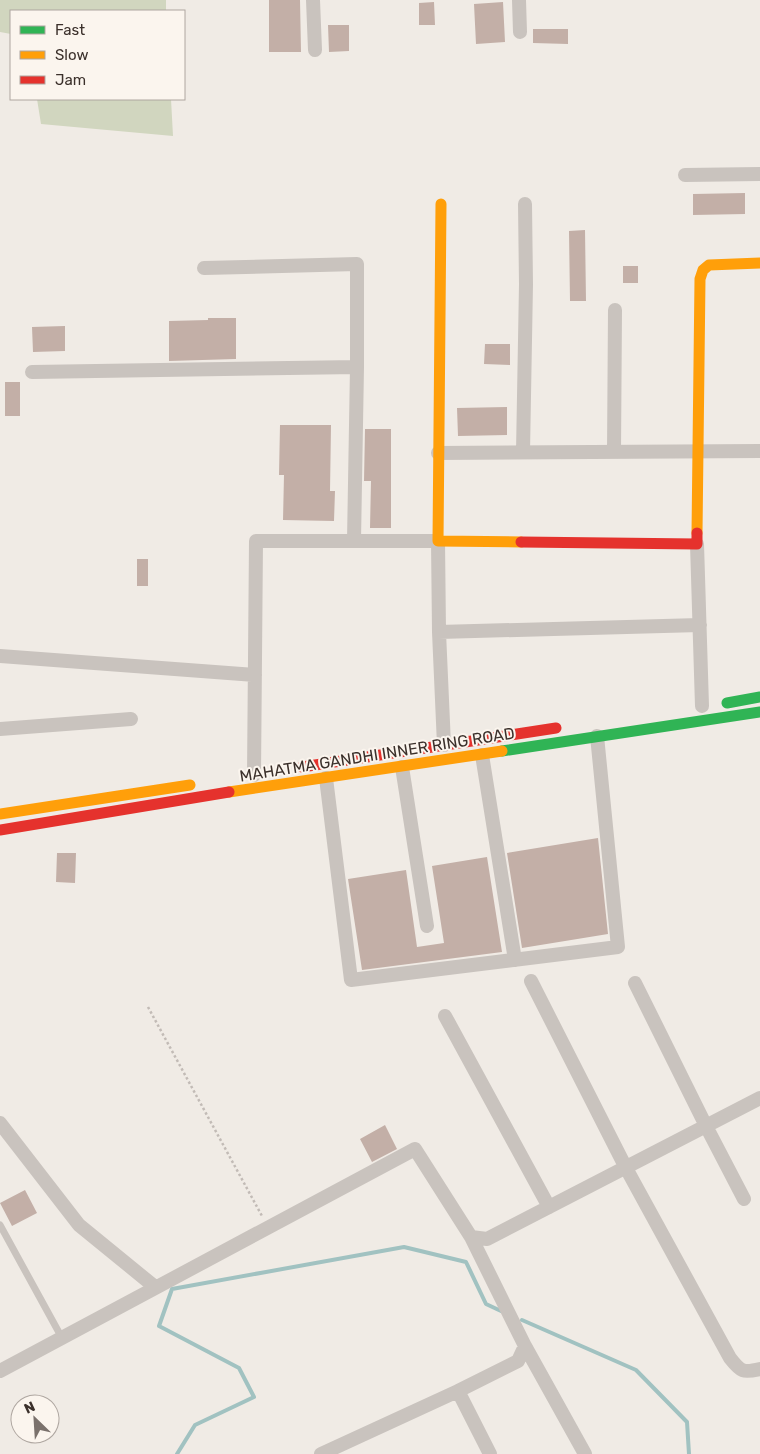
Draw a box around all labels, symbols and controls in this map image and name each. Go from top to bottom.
legend [10,10,185,100]
text: Fast [55,21,85,39]
text: Slow [55,46,88,64]
text: Jam [55,71,86,89]
street label: MAHATMA GANDHI INNER RING ROAD [238,723,516,786]
north arrow [10,1394,60,1444]
text: N [22,1398,38,1418]

